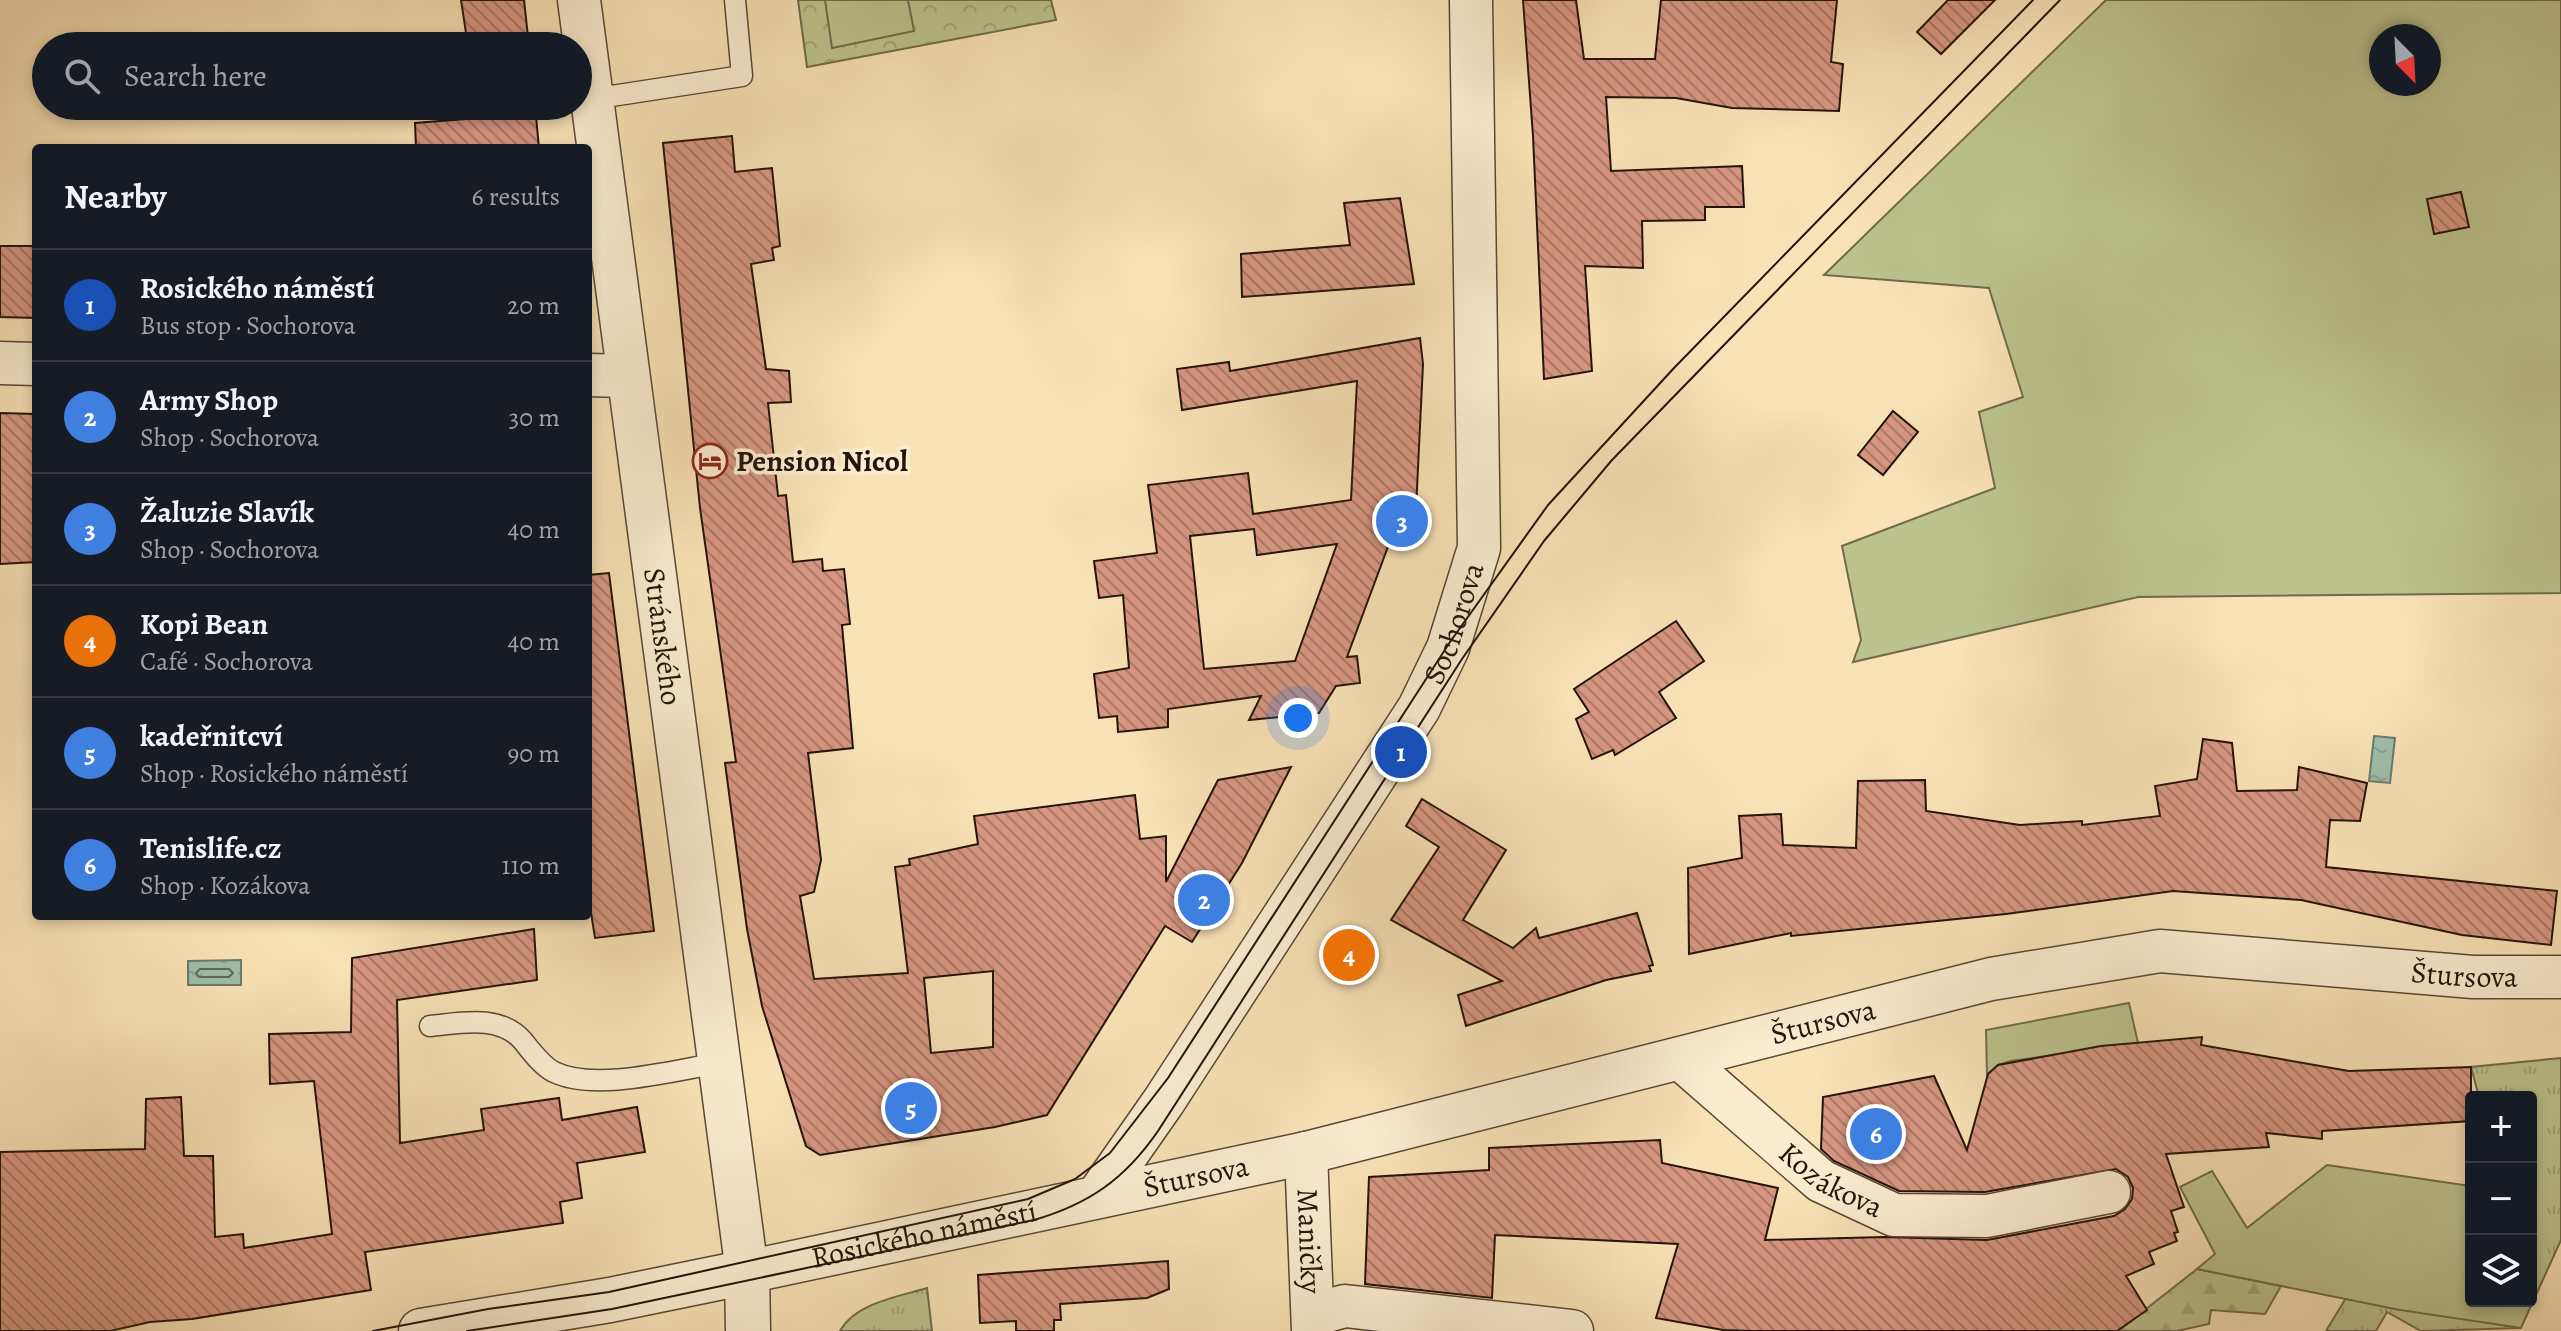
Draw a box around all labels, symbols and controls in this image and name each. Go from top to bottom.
north arrow [2369,24,2441,96]
search box [32,32,592,120]
icon: search [60,54,104,98]
text: Search here [124,56,267,96]
text: Nearby [64,173,167,220]
text: 6 results [472,179,560,214]
text: Rosického náměstí [140,268,375,308]
text: 1 [85,288,95,323]
text: 20 m [507,288,560,323]
text: Bus stop · Sochorova [140,308,356,343]
text: Army Shop [140,380,278,420]
text: 2 [84,400,96,435]
text: 30 m [509,400,560,435]
text: Shop · Sochorova [140,420,319,455]
place label: Pension Nicol [736,441,908,481]
hotel icon: Pension Nicol [691,442,729,480]
pin: 3 [1376,491,1428,551]
text: Žaluzie Slavík [140,492,314,532]
text: 3 [84,512,96,547]
text: 40 m [508,512,560,547]
text: Shop · Sochorova [140,532,319,567]
street label: Sochorova [1414,557,1493,691]
street label: Stránského [634,565,692,708]
text: Kopi Bean [140,604,268,644]
text: 4 [84,624,96,659]
text: 40 m [508,624,560,659]
text: Café · Sochorova [140,644,313,679]
your location [1278,698,1318,738]
text: kadeřnitcví [140,716,283,756]
pin: 1 [1375,722,1427,782]
text: 5 [84,736,96,771]
text: 90 m [508,736,560,771]
text: Shop · Rosického náměstí [140,756,408,791]
text: Tenislife.cz [140,828,281,868]
text: 6 [84,848,96,883]
text: 110 m [502,848,560,883]
text: Shop · Kozákova [140,868,310,903]
pin: 2 [1178,870,1230,930]
pin: 4 [1323,925,1375,985]
street label: Štursova [2409,952,2518,997]
street label: Štursova [1766,989,1880,1054]
pin: 5 [885,1078,937,1138]
map controls [2465,1091,2537,1307]
button: + [2465,1091,2537,1163]
pin: 6 [1850,1104,1902,1164]
street label: Kozákova [1770,1133,1890,1227]
street label: Štursova [1139,1146,1252,1207]
button: − [2465,1163,2537,1235]
street label: Maničky [1287,1188,1332,1295]
street label: Rosického náměstí [808,1191,1040,1278]
button: layers [2465,1235,2537,1307]

